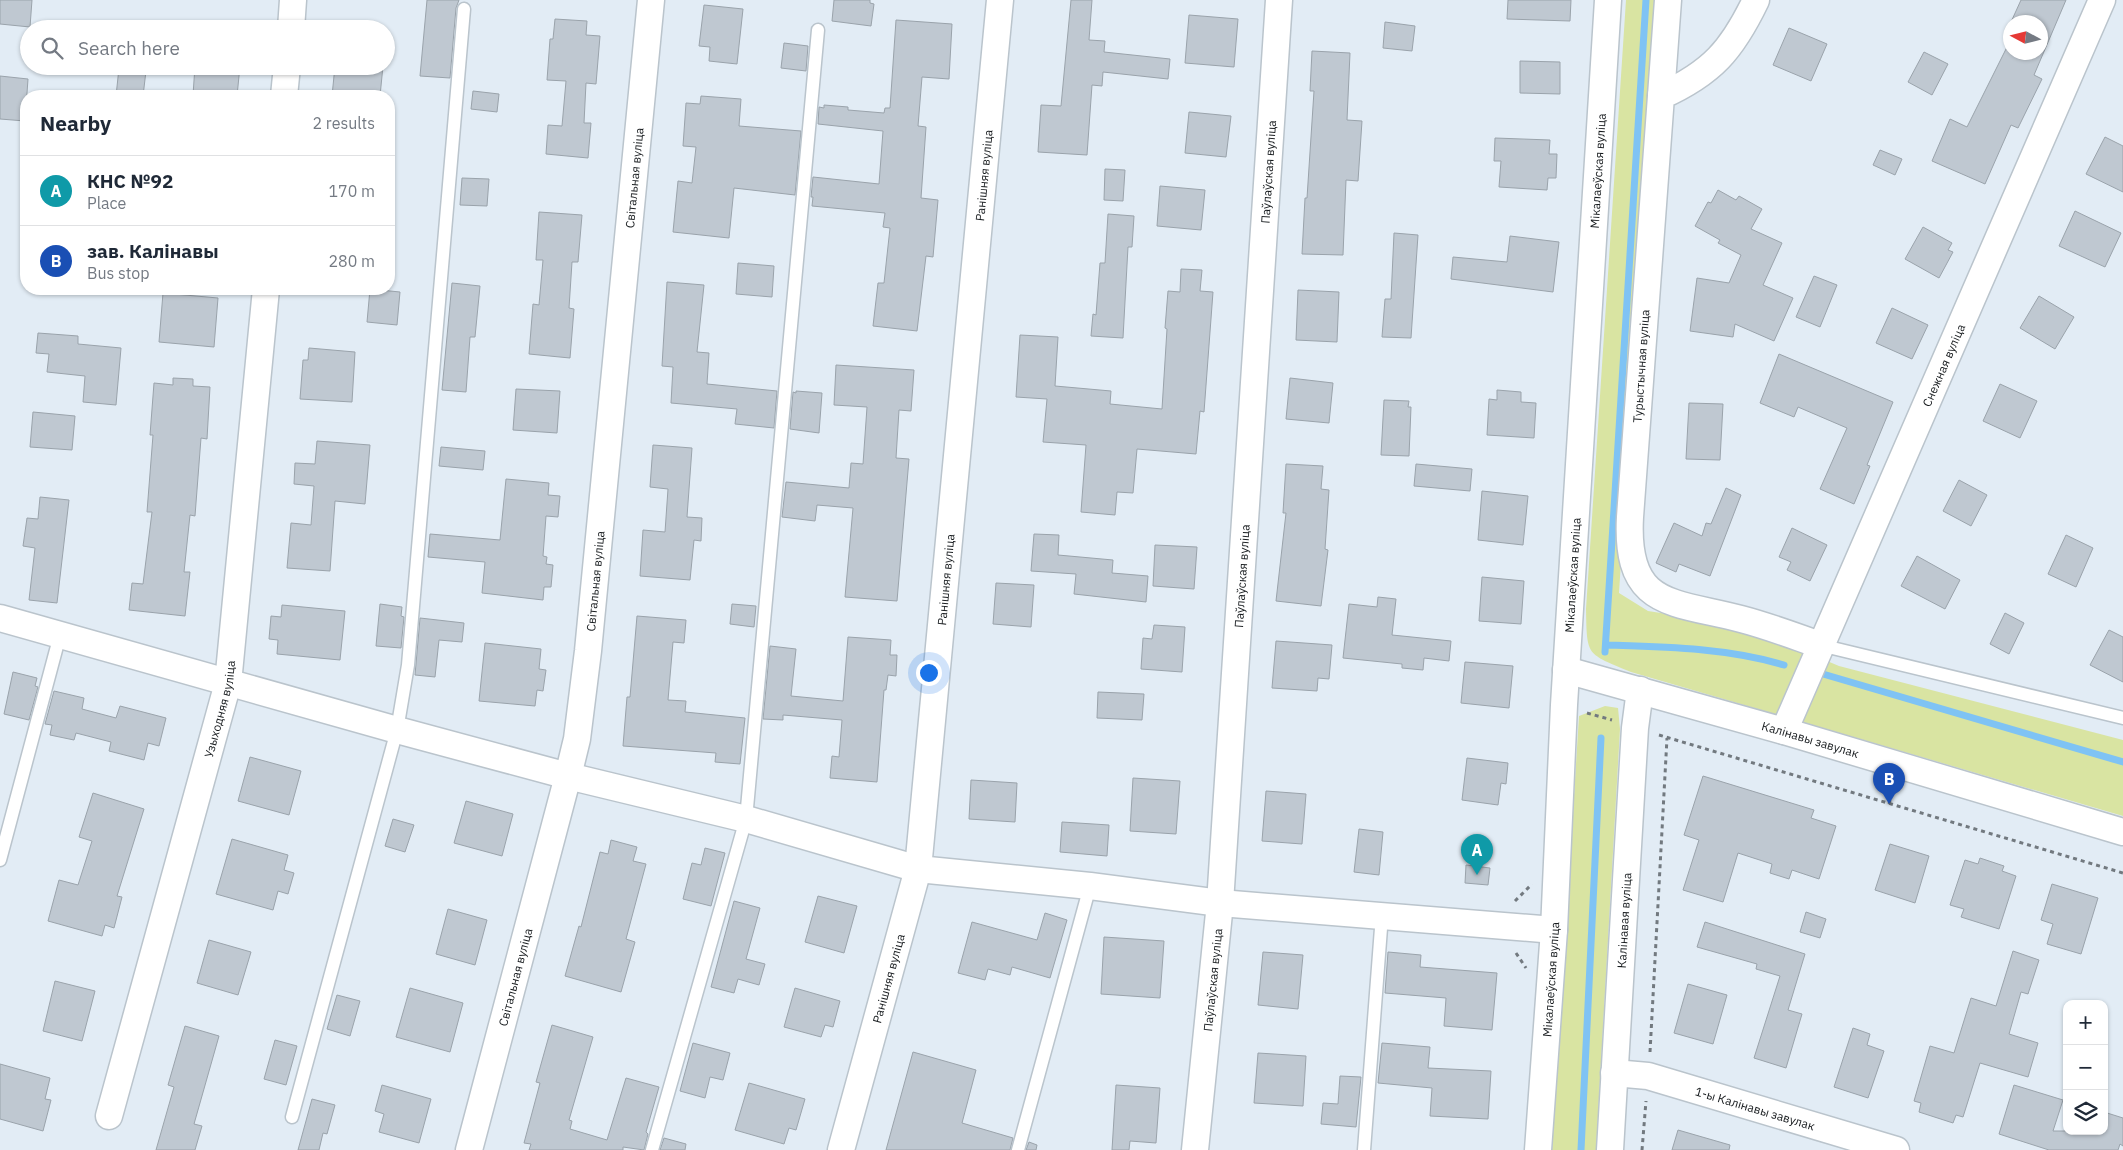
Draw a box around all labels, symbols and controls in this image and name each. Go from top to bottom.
north arrow [2003,15,2048,60]
search box [20,20,395,75]
icon: search [38,34,66,62]
text: Search here [78,36,180,60]
text: Nearby [40,109,111,137]
street label: Мікалаеўская вуліца [1586,112,1608,229]
text: 2 results [312,113,375,133]
street label: Паўлаўская вуліца [1257,119,1279,224]
street label: Світальная вуліца [621,126,646,229]
street label: Ранішняя вуліца [972,128,995,222]
text: КНС №92 [87,169,173,193]
text: A [51,181,61,201]
text: 170 m [328,181,375,201]
text: Place [87,193,126,213]
text: зав. Калінавы [87,239,219,263]
text: B [51,251,61,271]
text: 280 m [328,251,375,271]
text: Bus stop [87,263,150,283]
street label: Турыстычная вуліца [1630,308,1652,423]
street label: Снежная вуліца [1919,321,1968,409]
street label: Мікалаеўская вуліца [1561,516,1583,633]
street label: Паўлаўская вуліца [1231,523,1252,628]
street label: Світальная вуліца [582,529,607,632]
street label: Ранішняя вуліца [934,533,957,626]
street label: Узыходняя вуліца [200,659,238,759]
your location [916,660,942,686]
street label: Калінавы завулак [1760,718,1861,761]
pin: B [1873,763,1905,804]
pin: A [1461,834,1493,875]
street label: Калінавая вуліца [1613,872,1634,969]
street label: Мікалаеўская вуліца [1539,921,1562,1038]
street label: Світальная вуліца [495,926,535,1028]
street label: Паўлаўская вуліца [1200,927,1225,1032]
street label: Ранішняя вуліца [869,932,908,1025]
map controls [2063,1000,2108,1135]
button: + [2063,1000,2108,1045]
button: − [2063,1045,2108,1090]
street label: 1-ы Калінавы завулак [1694,1083,1817,1133]
button: layers [2063,1090,2108,1135]

